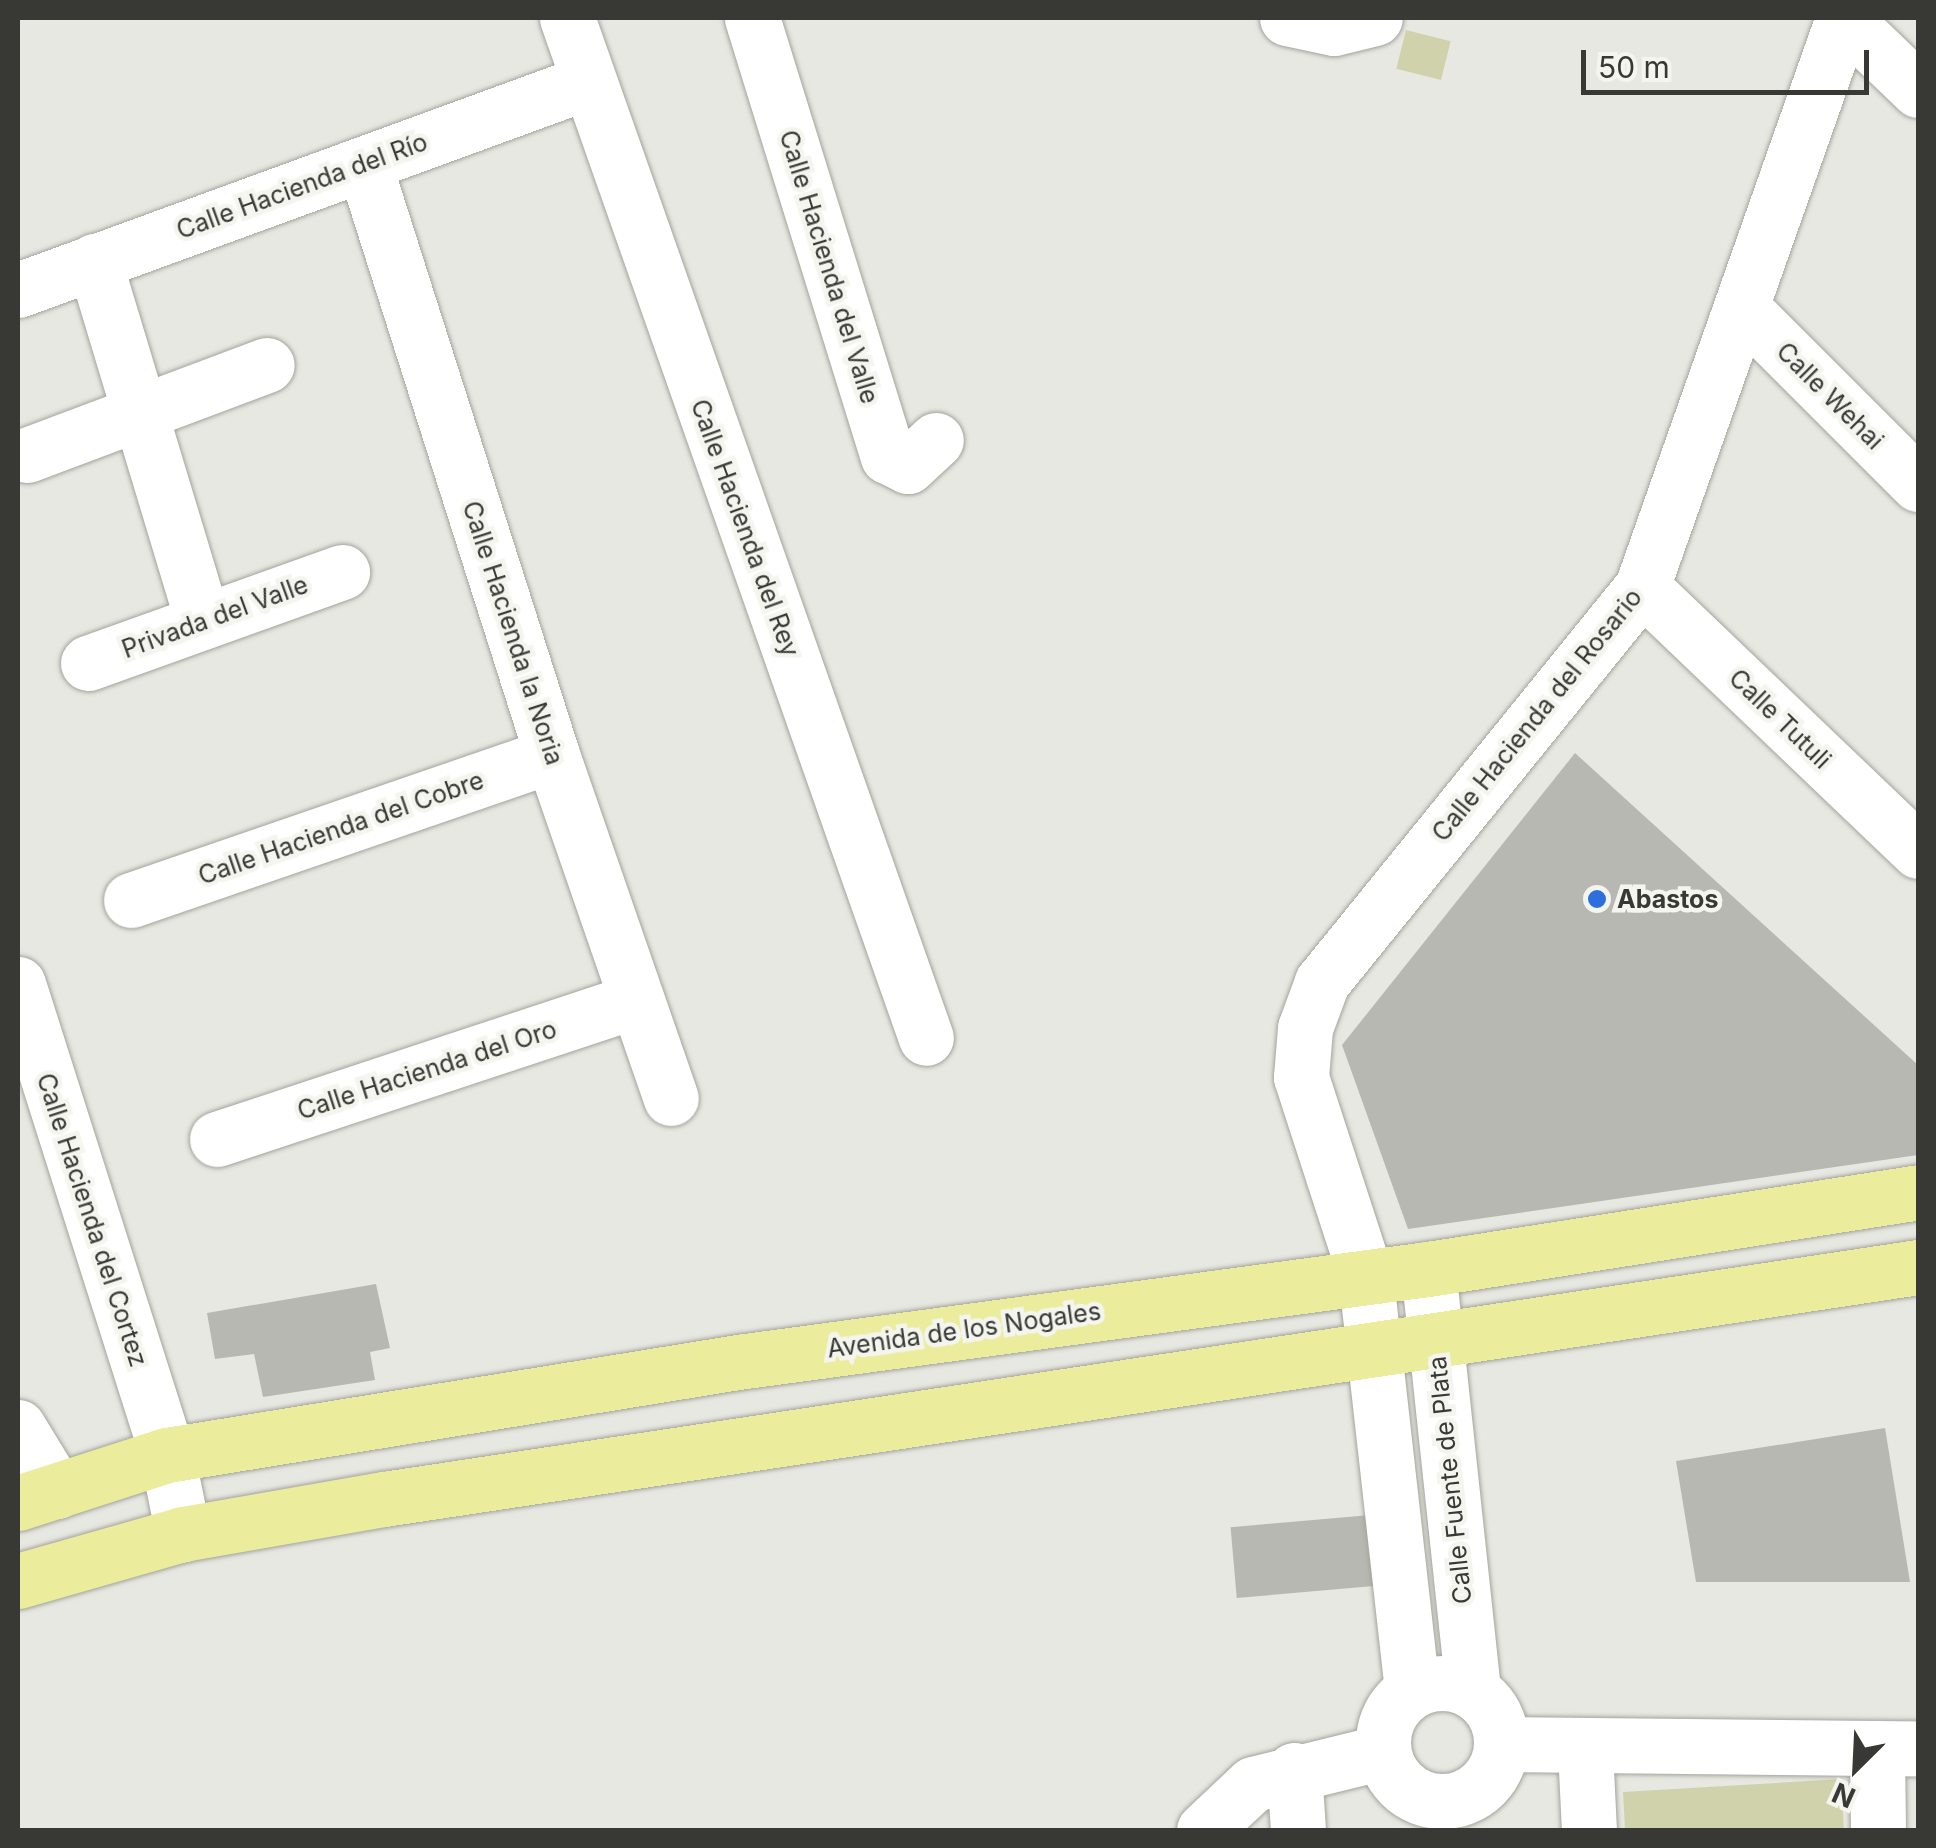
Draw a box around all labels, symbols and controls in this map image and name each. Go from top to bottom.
scale bar [1586,30,1874,92]
text: 50 m [1598,49,1670,85]
street label: Calle Hacienda del Río [172,127,432,245]
street label: Calle Hacienda del Valle [773,127,885,407]
street label: Calle Wehai [1770,336,1890,456]
street label: Calle Hacienda del Rey [684,395,806,661]
street label: Calle Hacienda la Noria [456,497,570,769]
street label: Privada del Valle [118,569,312,665]
street label: Calle Hacienda del Rosario [1426,583,1648,847]
street label: Calle Tutuli [1723,663,1837,775]
street label: Calle Hacienda del Cobre [194,765,488,891]
place label: Abastos [1617,884,1718,914]
marker: Abastos [1586,888,1608,910]
street label: Calle Hacienda del Oro [294,1014,560,1126]
street label: Calle Hacienda del Cortez [30,1070,154,1370]
street label: Avenida de los Nogales [825,1296,1103,1364]
street label: Calle Fuente de Plata [1422,1355,1478,1605]
north arrow [1806,1718,1906,1818]
text: N [1827,1776,1860,1815]

